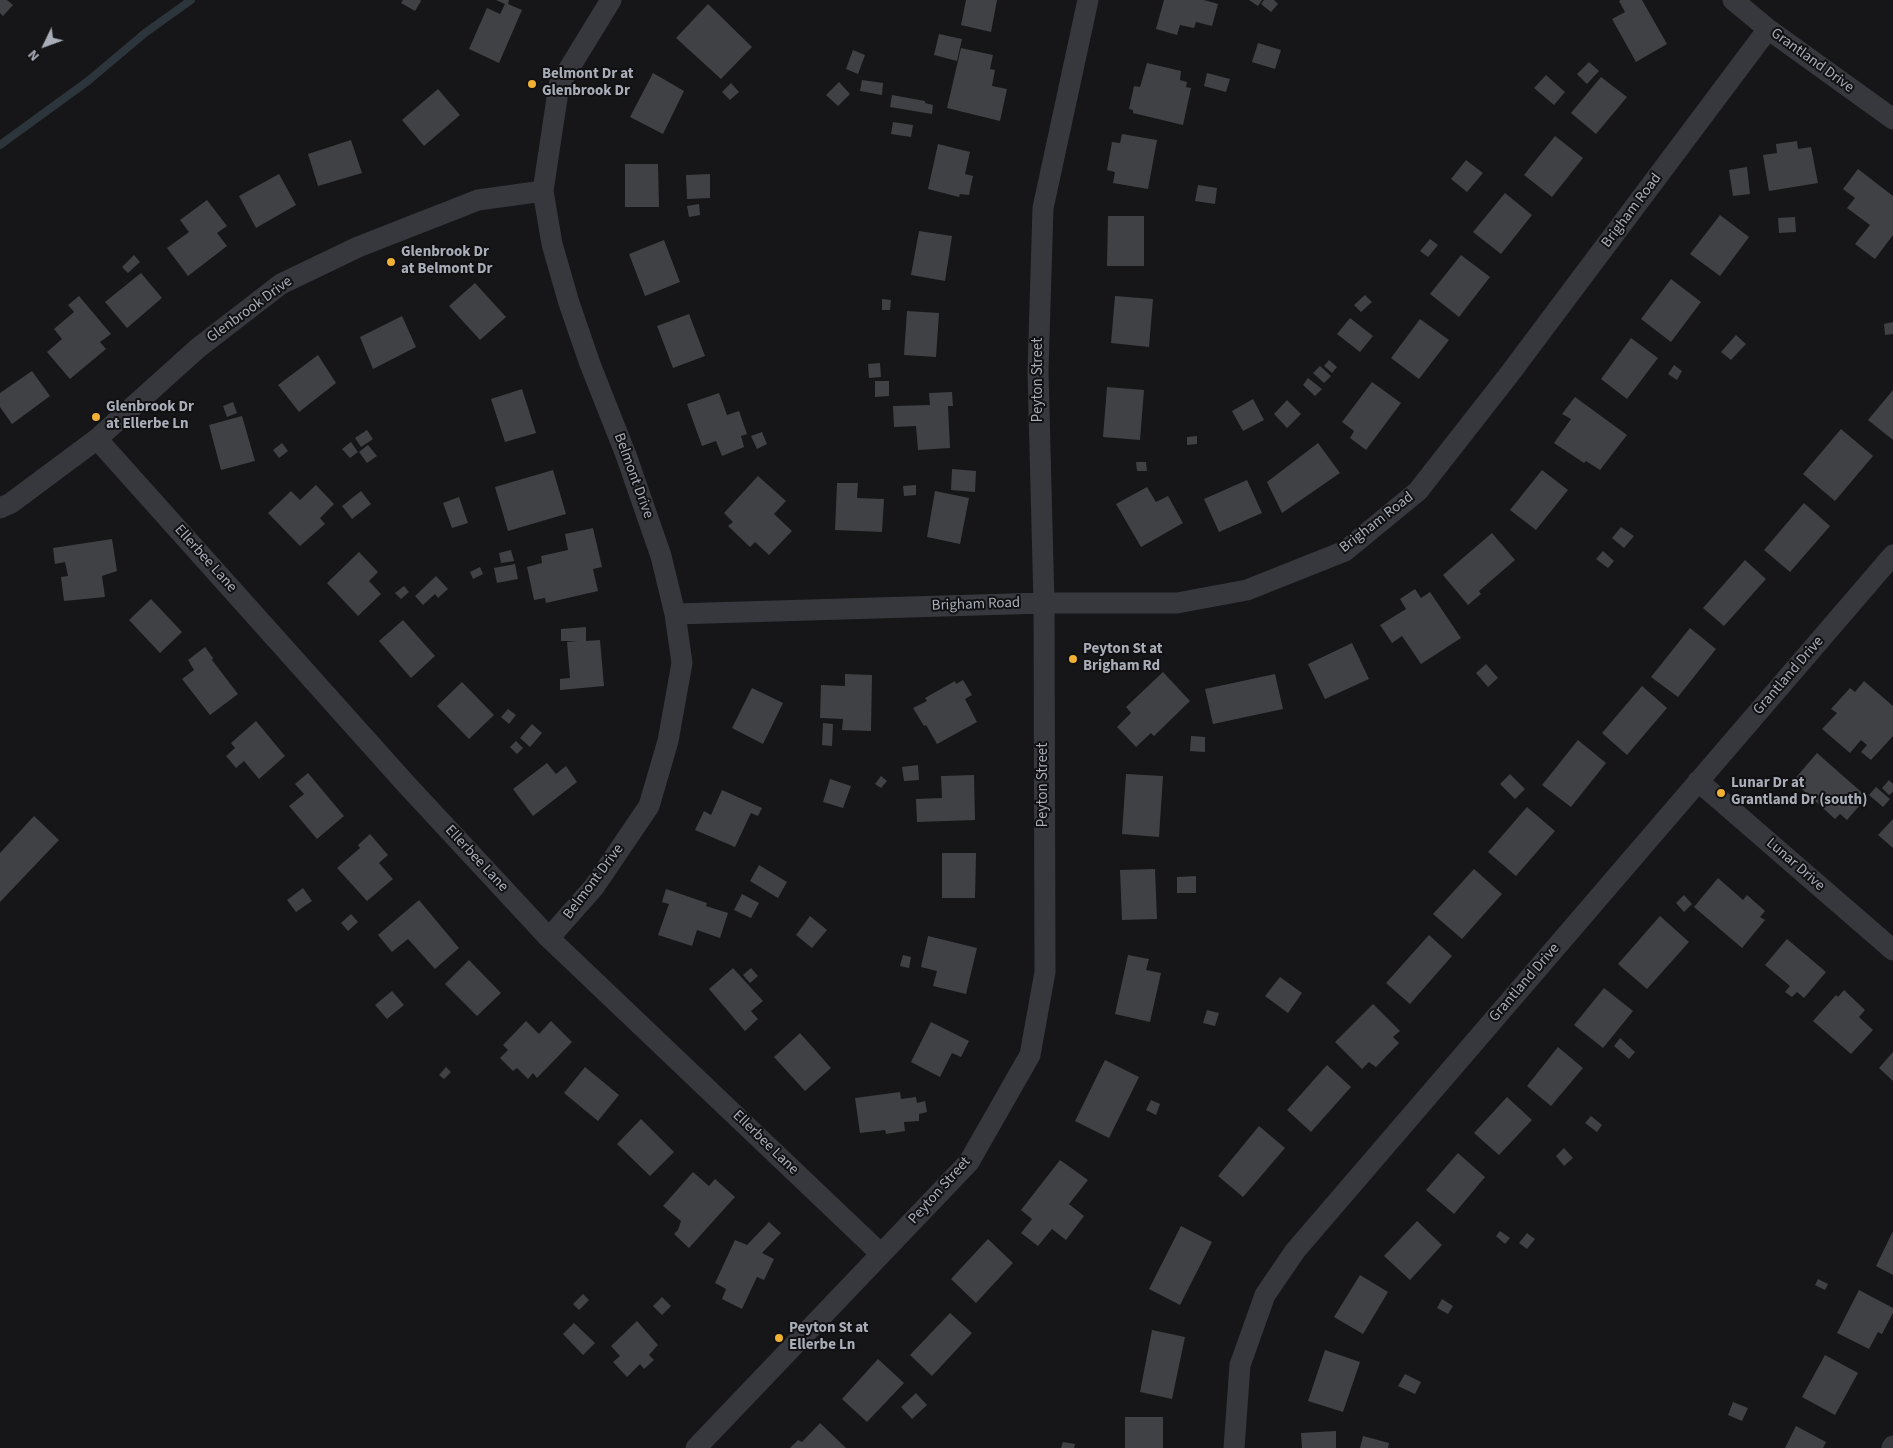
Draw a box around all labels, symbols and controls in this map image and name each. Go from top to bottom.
north arrow [20,20,70,70]
street label: Grantland Drive [1767,25,1857,97]
text: N [23,45,44,65]
place label: Belmont Dr at Glenbrook Dr [542,66,634,101]
marker: Belmont Dr at Glenbrook Dr [526,78,538,90]
street label: Brigham Road [1598,170,1666,252]
place label: Glenbrook Dr at Belmont Dr [401,244,493,279]
marker: Glenbrook Dr at Belmont Dr [385,256,397,268]
street label: Glenbrook Drive [204,273,296,347]
street label: Peyton Street [1030,338,1048,422]
place label: Glenbrook Dr at Ellerbe Ln [106,399,194,434]
marker: Glenbrook Dr at Ellerbe Ln [90,411,102,423]
street label: Belmont Drive [609,431,657,521]
street label: Brigham Road [1337,489,1417,557]
street label: Ellerbee Lane [170,521,240,597]
street label: Brigham Road [931,594,1021,616]
street label: Grantland Drive [1750,633,1828,719]
place label: Peyton St at Brigham Rd [1083,641,1163,676]
marker: Peyton St at Brigham Rd [1067,653,1079,665]
street label: Peyton Street [1035,743,1053,827]
place label: Lunar Dr at Grantland Dr (south) [1731,775,1867,810]
marker: Lunar Dr at Grantland Dr (south) [1715,787,1727,799]
street label: Ellerbee Lane [440,822,512,896]
street label: Lunar Drive [1762,835,1828,895]
street label: Belmont Drive [560,841,628,923]
street label: Grantland Drive [1486,940,1564,1026]
street label: Ellerbee Lane [728,1107,802,1179]
street label: Peyton Street [905,1154,975,1228]
place label: Peyton St at Ellerbe Ln [789,1320,869,1355]
marker: Peyton St at Ellerbe Ln [773,1332,785,1344]

